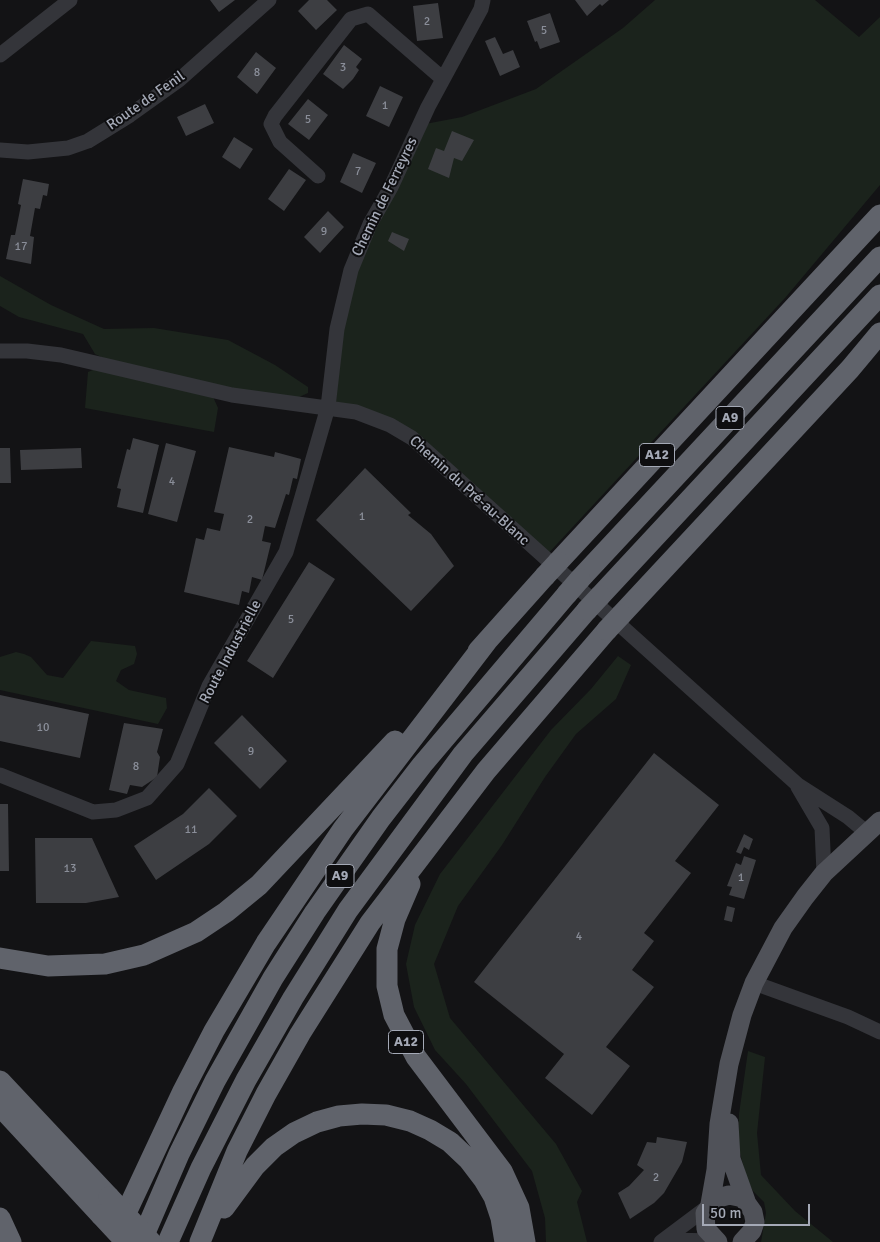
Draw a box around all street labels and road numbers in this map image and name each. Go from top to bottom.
street label: Route de Fenil [104,68,188,134]
street label: Chemin de Ferreyres [348,135,422,259]
road number: A9 [716,406,744,429]
street label: Chemin du Pré-au-Blanc [405,432,533,550]
road number: A12 [640,444,674,466]
street label: Route Industrielle [196,597,266,707]
road number: A9 [326,864,354,888]
road number: A12 [388,1030,424,1054]

